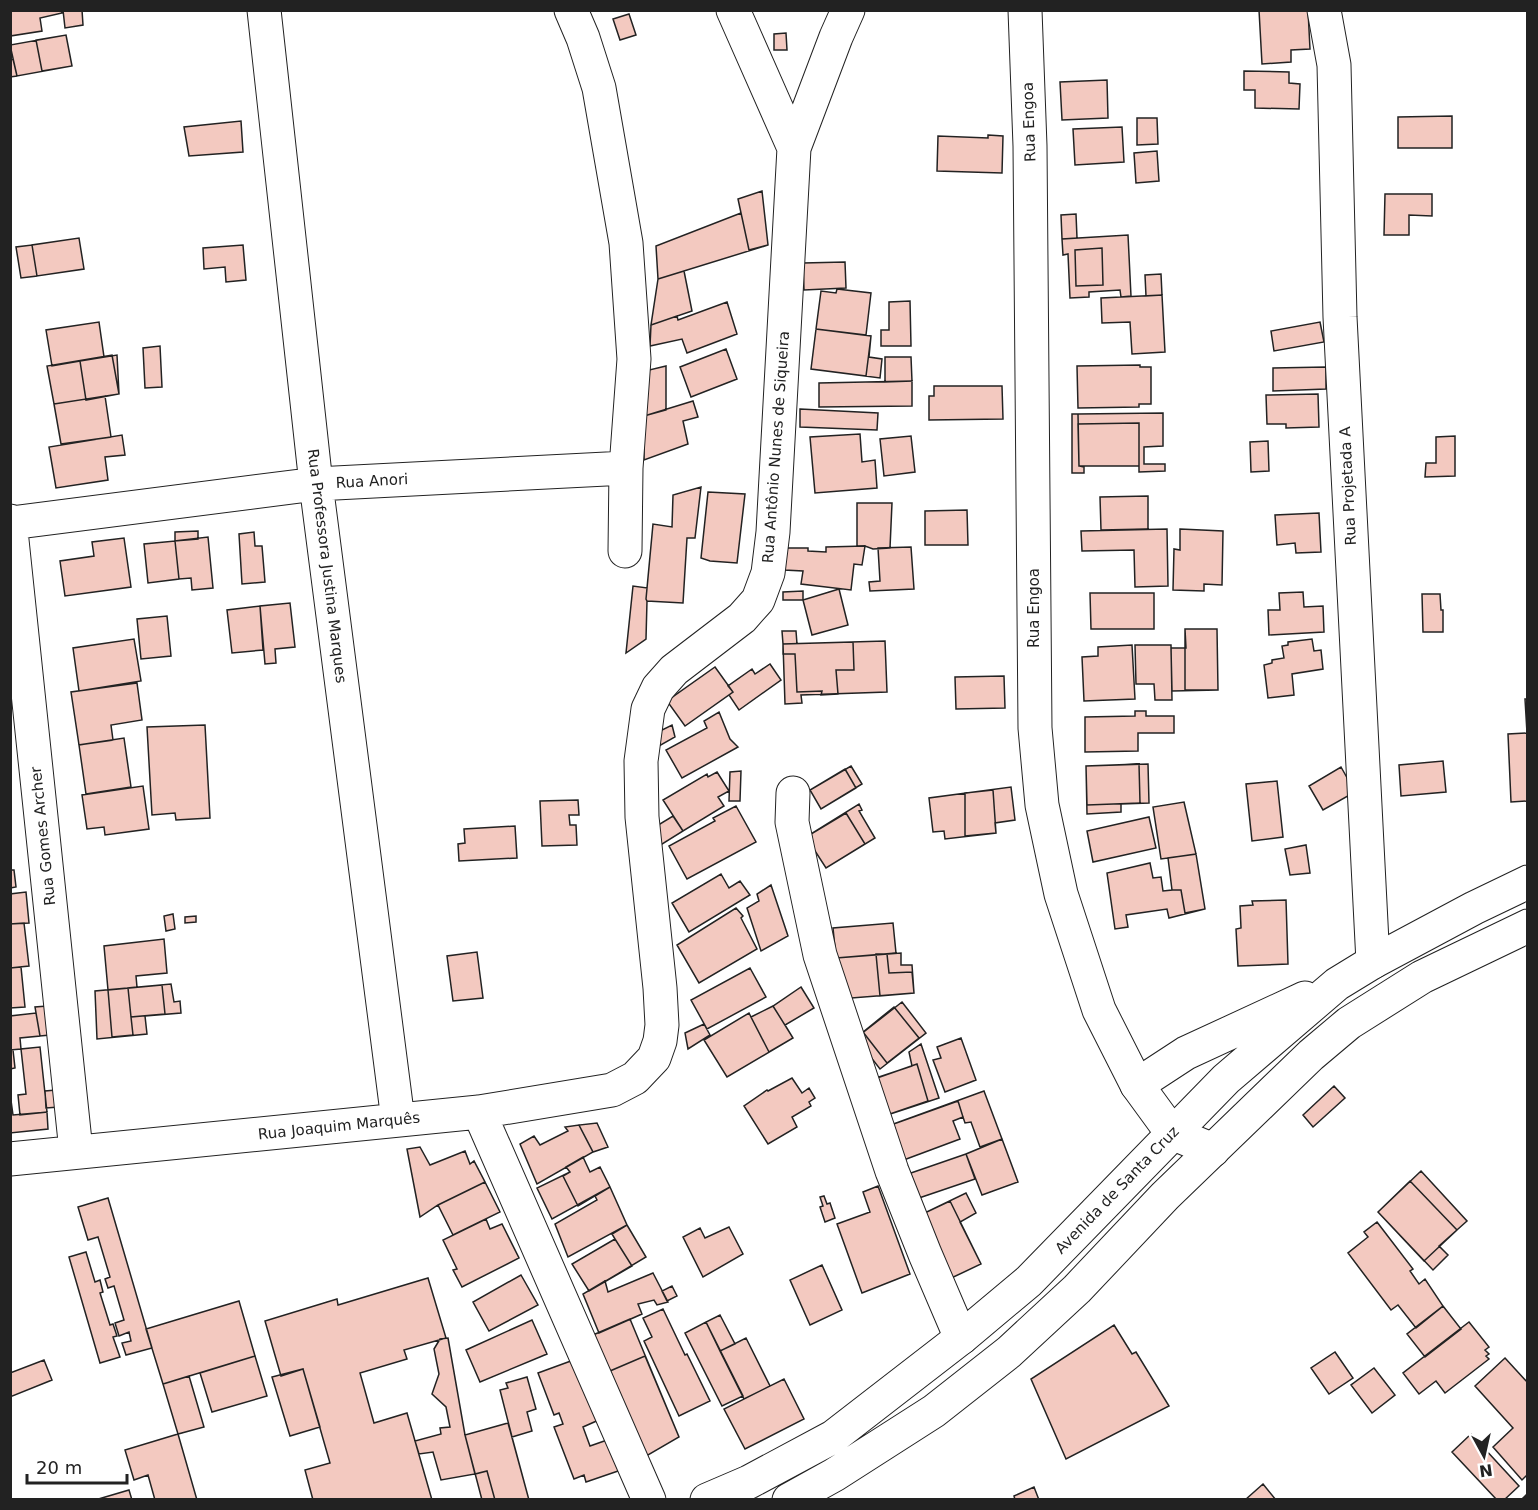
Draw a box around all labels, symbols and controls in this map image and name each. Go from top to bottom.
street label: Rua Engoa [1019,82,1039,162]
street label: Rua Antônio Nunes de Siqueira [759,330,793,564]
street label: Rua Projetada A [1336,425,1360,546]
street label: Rua Professora Justina Marques [304,448,350,684]
street label: Rua Anori [335,470,409,492]
street label: Rua Engoa [1025,568,1043,648]
street label: Rua Gomes Archer [27,765,59,906]
street label: Rua Joaquim Marquês [257,1109,421,1143]
street label: Avenida de Santa Cruz [1051,1122,1183,1257]
north arrow [1454,1426,1514,1486]
scale bar [27,1447,128,1485]
text: 20 m [36,1457,82,1478]
text: N [1478,1460,1494,1481]

